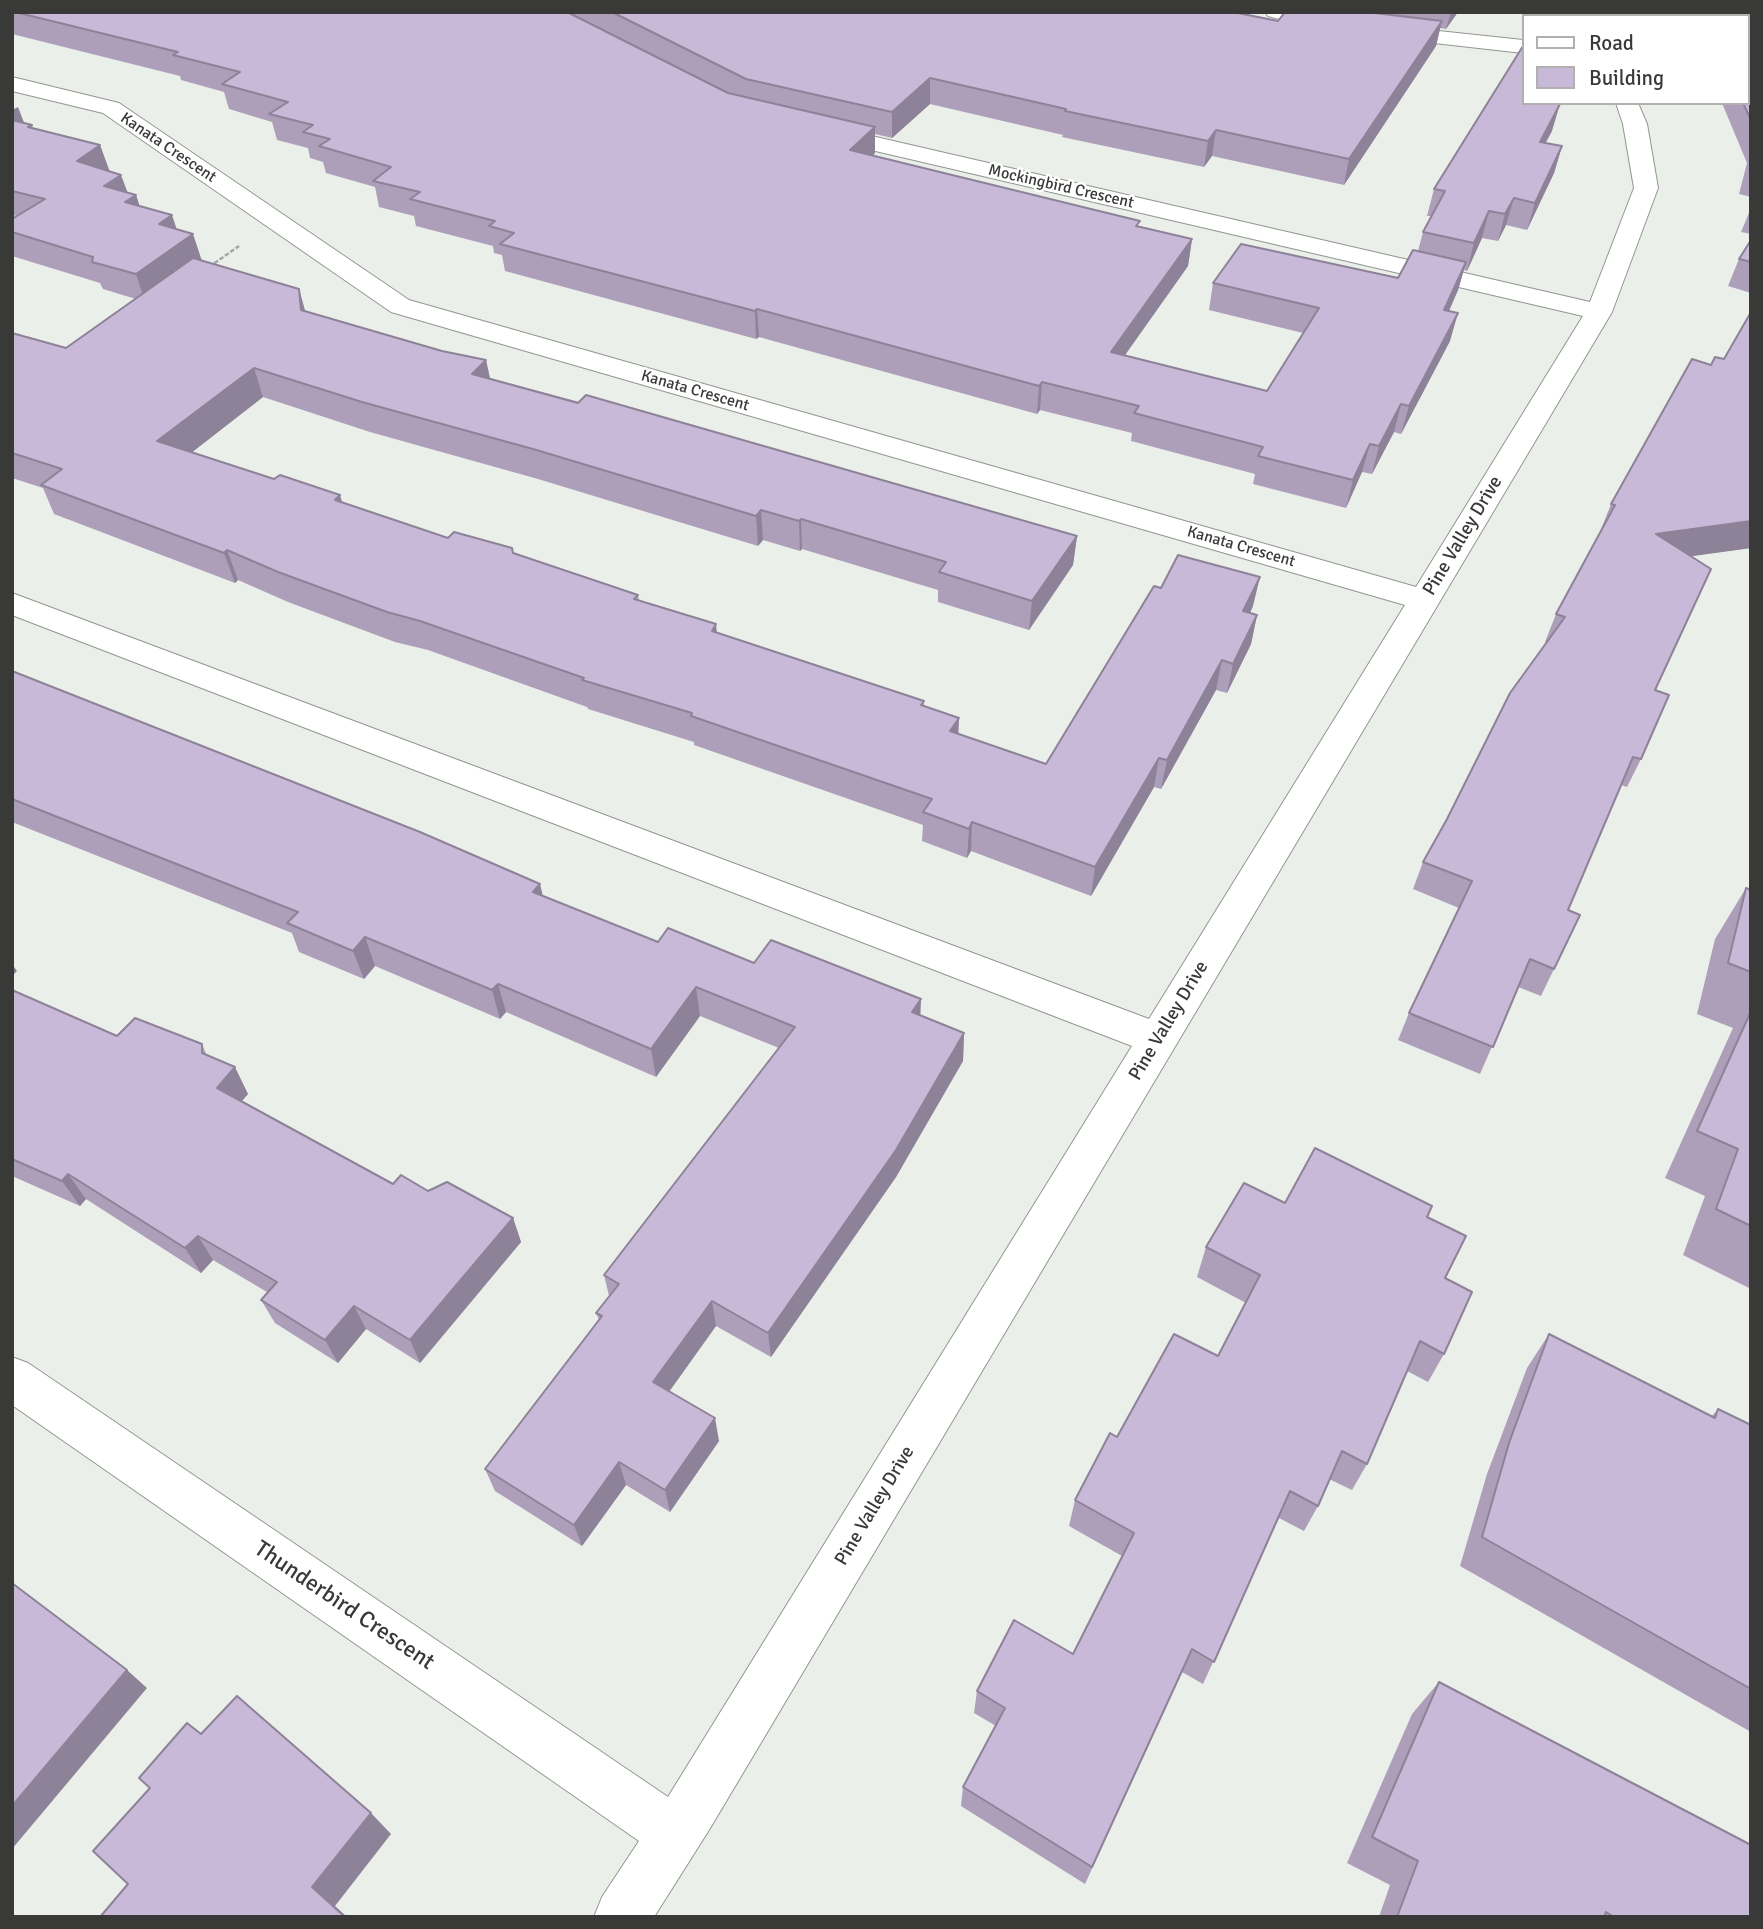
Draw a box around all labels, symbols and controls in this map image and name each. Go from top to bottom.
legend [1522,14,1749,105]
text: Road [1589,30,1634,56]
text: Building [1589,65,1664,91]
street label: Kanata Crescent [116,109,220,187]
street label: Mockingbird Crescent [986,161,1136,213]
street label: Kanata Crescent [639,366,751,416]
street label: Pine Valley Drive [1418,472,1508,600]
street label: Kanata Crescent [1185,522,1297,572]
street label: Pine Valley Drive [1124,957,1214,1085]
street label: Pine Valley Drive [830,1442,920,1570]
street label: Thunderbird Crescent [249,1535,439,1677]

